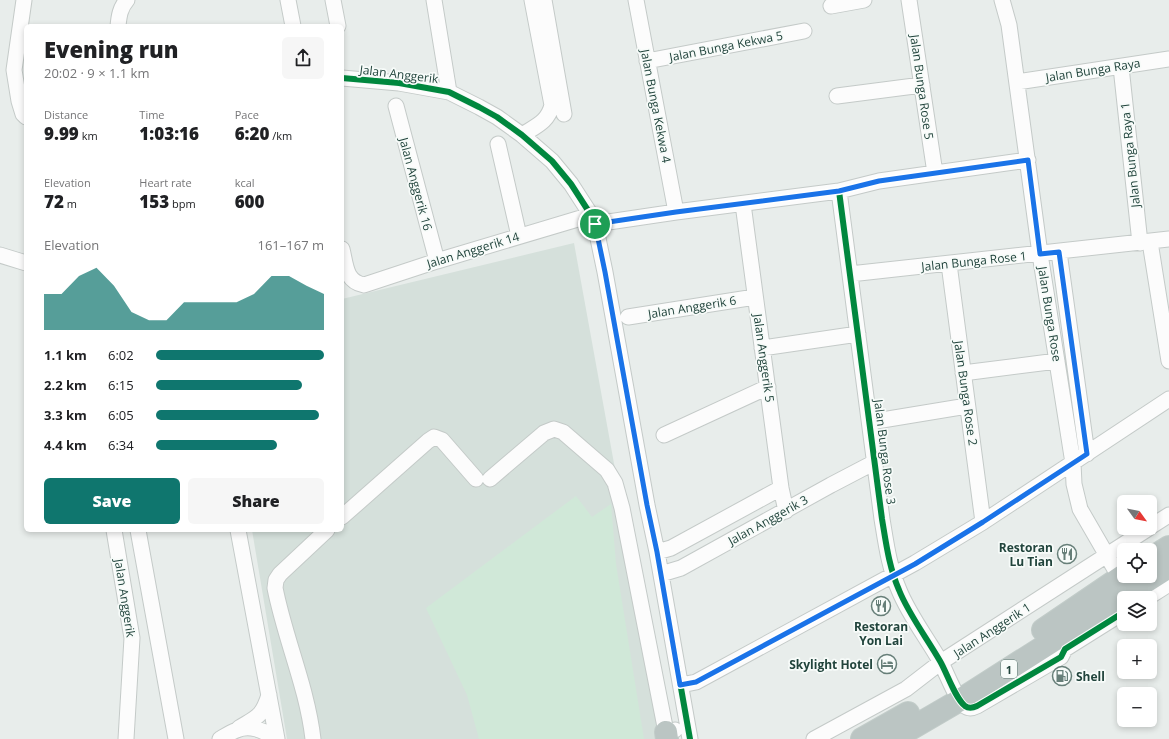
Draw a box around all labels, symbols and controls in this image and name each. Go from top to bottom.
street label: Jalan Bunga Kekwa 5 [667,27,784,66]
street label: Jalan Bunga Rose 5 [906,32,938,141]
text: Evening run [44,34,179,64]
button: share [282,37,324,79]
street label: Jalan Bunga Kekwa 4 [636,47,675,164]
street label: Jalan Bunga Raya [1043,54,1142,86]
street label: Jalan Anggerik [358,61,440,87]
text: 20:02 · 9 × 1.1 km [44,64,149,82]
street label: Jalan Bunga Raya 1 [1116,102,1144,209]
text: Distance [44,107,88,122]
text: Time [139,107,165,122]
text: Pace [235,107,259,122]
text: 9.99 [44,122,79,145]
text: 1:03:16 [139,122,199,145]
text: 6:20 [235,122,269,145]
text: km [79,128,98,143]
text: /km [269,128,292,143]
street label: Jalan Anggerik 16 [395,135,437,233]
text: Elevation [44,175,91,190]
text: Heart rate [139,175,192,190]
text: kcal [235,175,255,190]
text: 72 [44,190,64,213]
text: 153 [139,190,169,213]
text: 600 [235,190,265,213]
text: m [64,196,77,211]
text: bpm [169,196,196,211]
pin [578,207,612,241]
icon: arrive [584,213,606,235]
street label: Jalan Anggerik 14 [424,228,521,272]
text: Elevation [44,236,99,254]
text: 161–167 m [257,236,324,254]
street label: Jalan Bunga Rose 1 [919,247,1028,275]
street label: Jalan Bunga Rose [1034,264,1066,363]
street label: Jalan Anggerik 6 [646,292,737,323]
street label: Jalan Anggerik 5 [749,312,779,403]
street label: Jalan Bunga Rose 2 [950,338,982,447]
text: 1.1 km [44,346,87,364]
text: 6:02 [108,346,134,364]
text: 2.2 km [44,376,87,394]
text: 6:15 [108,376,134,394]
street label: Jalan Bunga Rose 3 [870,397,900,506]
text: 3.3 km [44,406,87,424]
text: 6:05 [108,406,134,424]
text: 4.4 km [44,436,87,454]
text: 6:34 [108,436,134,454]
button: Save [44,478,180,524]
button: Share [188,478,324,524]
street label: Jalan Anggerik 3 [724,491,811,549]
north arrow [1117,495,1157,535]
map controls [1117,495,1157,727]
place label: Restoran Lu Tian [999,539,1053,570]
restaurant icon: Restoran Lu Tian [1056,543,1078,565]
button: locate [1117,543,1157,583]
street label: Jalan Anggerik [110,557,140,639]
button: layers [1117,591,1157,631]
restaurant icon: Restoran Yon Lai [870,595,892,617]
street label: Jalan Anggerik 1 [949,599,1034,662]
place label: Restoran Yon Lai [854,618,908,649]
button: + [1117,639,1157,679]
hotel icon: Skylight Hotel [876,653,898,675]
place label: Skylight Hotel [789,656,873,673]
road number: 1 [1001,660,1017,678]
fuel station icon: Shell [1051,665,1073,687]
place label: Shell [1076,668,1105,685]
button: − [1117,687,1157,727]

